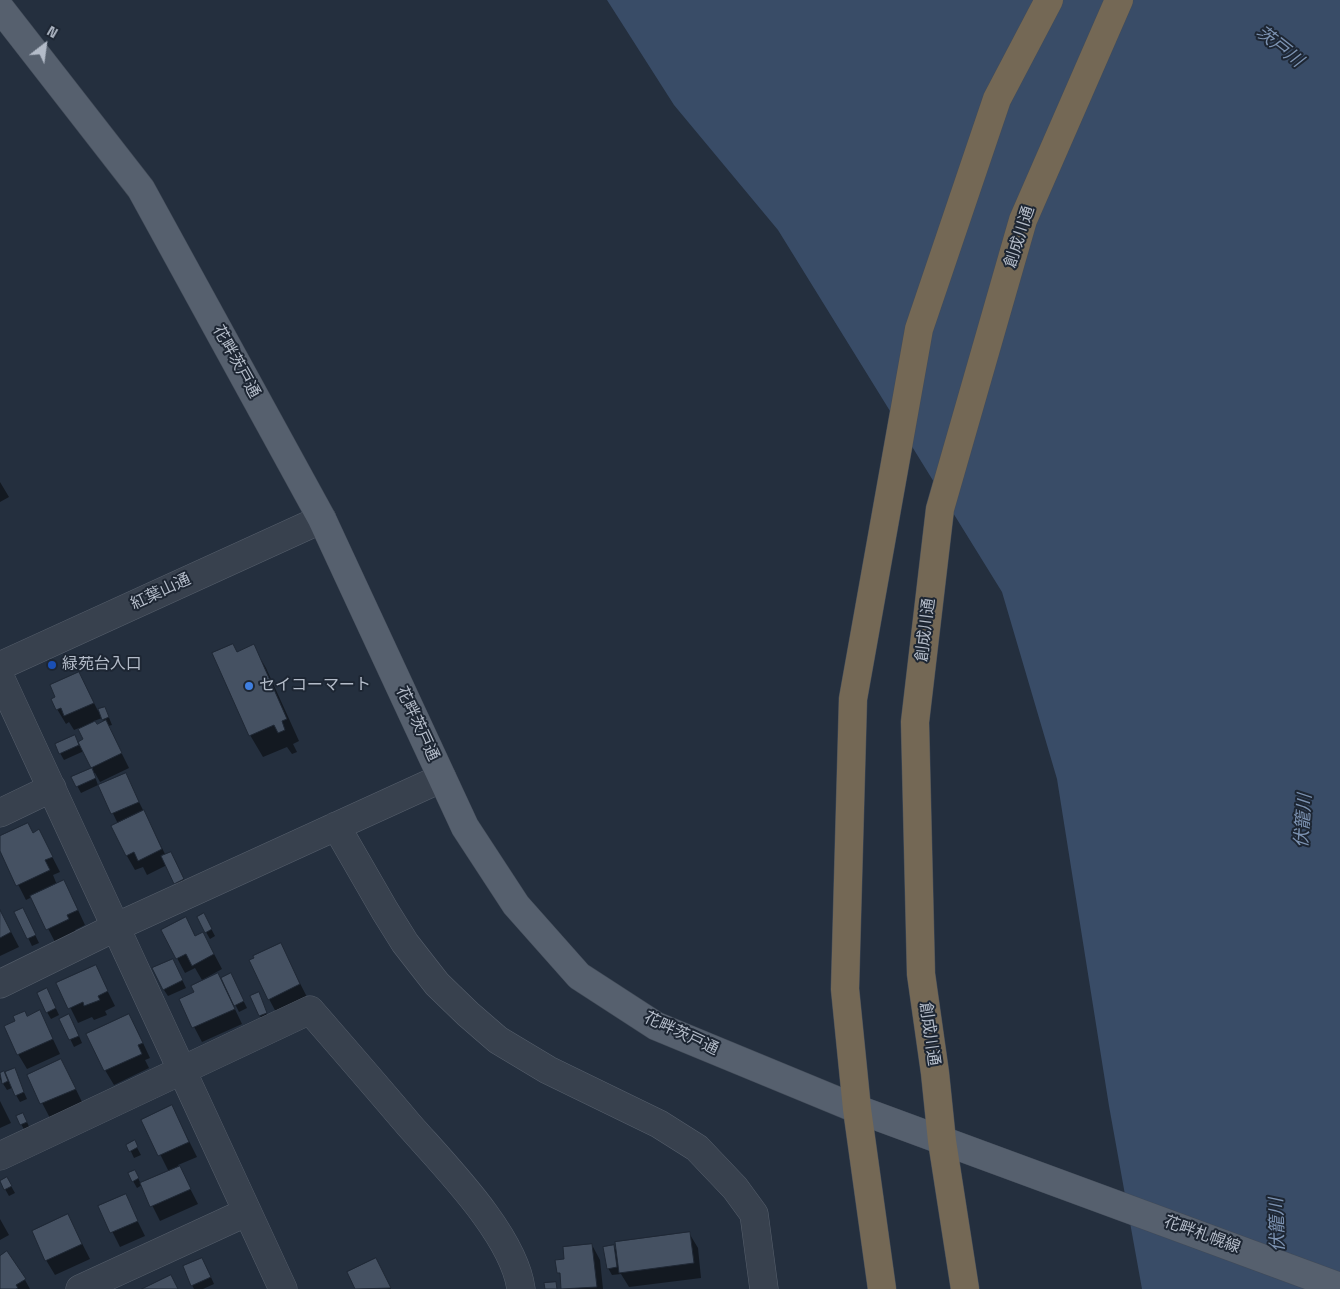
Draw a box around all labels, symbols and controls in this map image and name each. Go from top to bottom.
north arrow [20,20,70,70]
text: N [44,22,61,42]
water label: 茨戸川 [1251,22,1307,72]
street label: 創成川通 [1001,204,1039,270]
street label: 花畔茨戸通 [208,322,264,402]
street label: 紅葉山通 [128,570,194,614]
street label: 創成川通 [913,597,939,663]
place label: 緑苑台入口 [62,655,142,675]
marker: 緑苑台入口 [46,659,58,671]
place label: セイコーマート [259,676,371,696]
marker: セイコーマート [243,680,255,692]
street label: 花畔茨戸通 [391,684,443,764]
water label: 伏籠川 [1291,793,1317,849]
street label: 創成川通 [915,1001,943,1067]
street label: 花畔茨戸通 [641,1008,721,1060]
water label: 伏籠川 [1266,1198,1290,1252]
street label: 花畔札幌線 [1161,1212,1243,1258]

